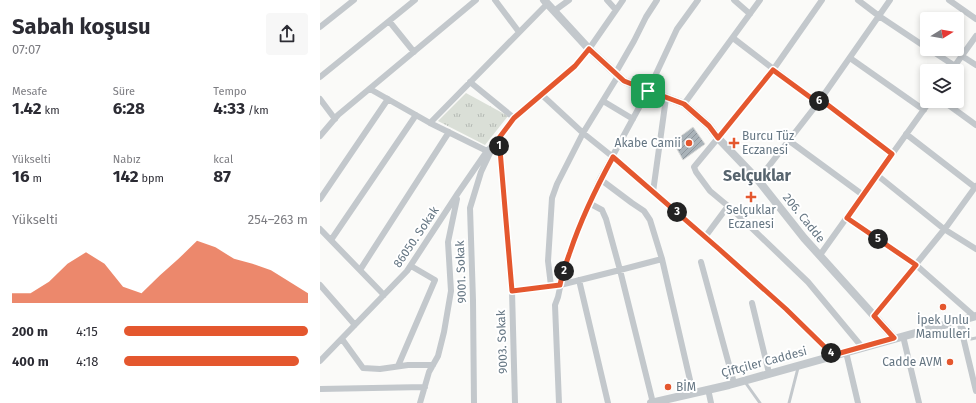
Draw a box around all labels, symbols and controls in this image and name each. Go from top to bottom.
north arrow [920,12,964,56]
map controls [920,12,964,108]
text: Sabah koşusu [12,13,151,40]
button: share [266,13,308,55]
text: 07:07 [12,42,41,57]
button: layers [920,64,964,108]
pin [631,74,665,108]
icon: arrive [637,80,659,102]
text: Mesafe [12,85,47,98]
text: Süre [113,85,135,98]
text: Tempo [213,85,247,98]
pin: 6 [809,91,829,111]
text: 6 [816,94,822,107]
text: 1.42 [12,98,42,119]
text: 6:28 [113,98,145,119]
text: 4:33 [213,98,245,119]
text: km [42,104,60,117]
text: /km [245,104,269,117]
place label: Burcu Tüz Eczanesi [742,129,794,157]
pin: 1 [489,136,509,156]
place label: Akabe Camii [615,136,681,150]
marker: Akabe Camii [684,138,694,148]
marker: Burcu Tüz Eczanesi [729,138,739,148]
text: 1 [496,139,502,152]
text: Yükselti [12,153,51,166]
text: Nabız [113,153,141,166]
text: kcal [213,153,233,166]
text: 16 [12,166,29,187]
text: 142 [113,166,139,187]
text: 87 [213,166,231,187]
district label: Selçuklar [723,166,792,186]
text: m [29,172,42,185]
text: bpm [139,172,164,185]
street label: 206. Cadde [780,191,828,245]
marker: Selçuklar Eczanesi [746,192,756,202]
pin: 3 [667,202,687,222]
street label: 86050. Sokak [390,203,442,270]
place label: Selçuklar Eczanesi [726,203,776,231]
text: 3 [674,205,680,218]
text: Yükselti [12,212,58,227]
text: 254–263 m [248,212,308,227]
pin: 5 [868,229,888,249]
text: 5 [875,232,881,245]
street label: 9001. Sokak [453,240,469,304]
pin: 2 [554,261,574,281]
text: 2 [561,264,567,277]
marker: İpek Unlu Mamulleri [938,302,948,312]
street label: 9003. Sokak [494,309,510,374]
place label: İpek Unlu Mamulleri [916,312,970,341]
text: 200 m [12,324,48,339]
text: 4:15 [76,324,98,339]
pin: 4 [821,343,841,363]
street label: Çiftçiler Caddesi [720,344,808,380]
text: 4 [828,346,834,359]
text: 400 m [12,354,49,369]
text: 4:18 [76,354,98,369]
place label: Cadde AVM [882,355,942,369]
marker: Cadde AVM [945,357,955,367]
place label: BİM [676,379,696,394]
marker: BİM [663,382,673,392]

